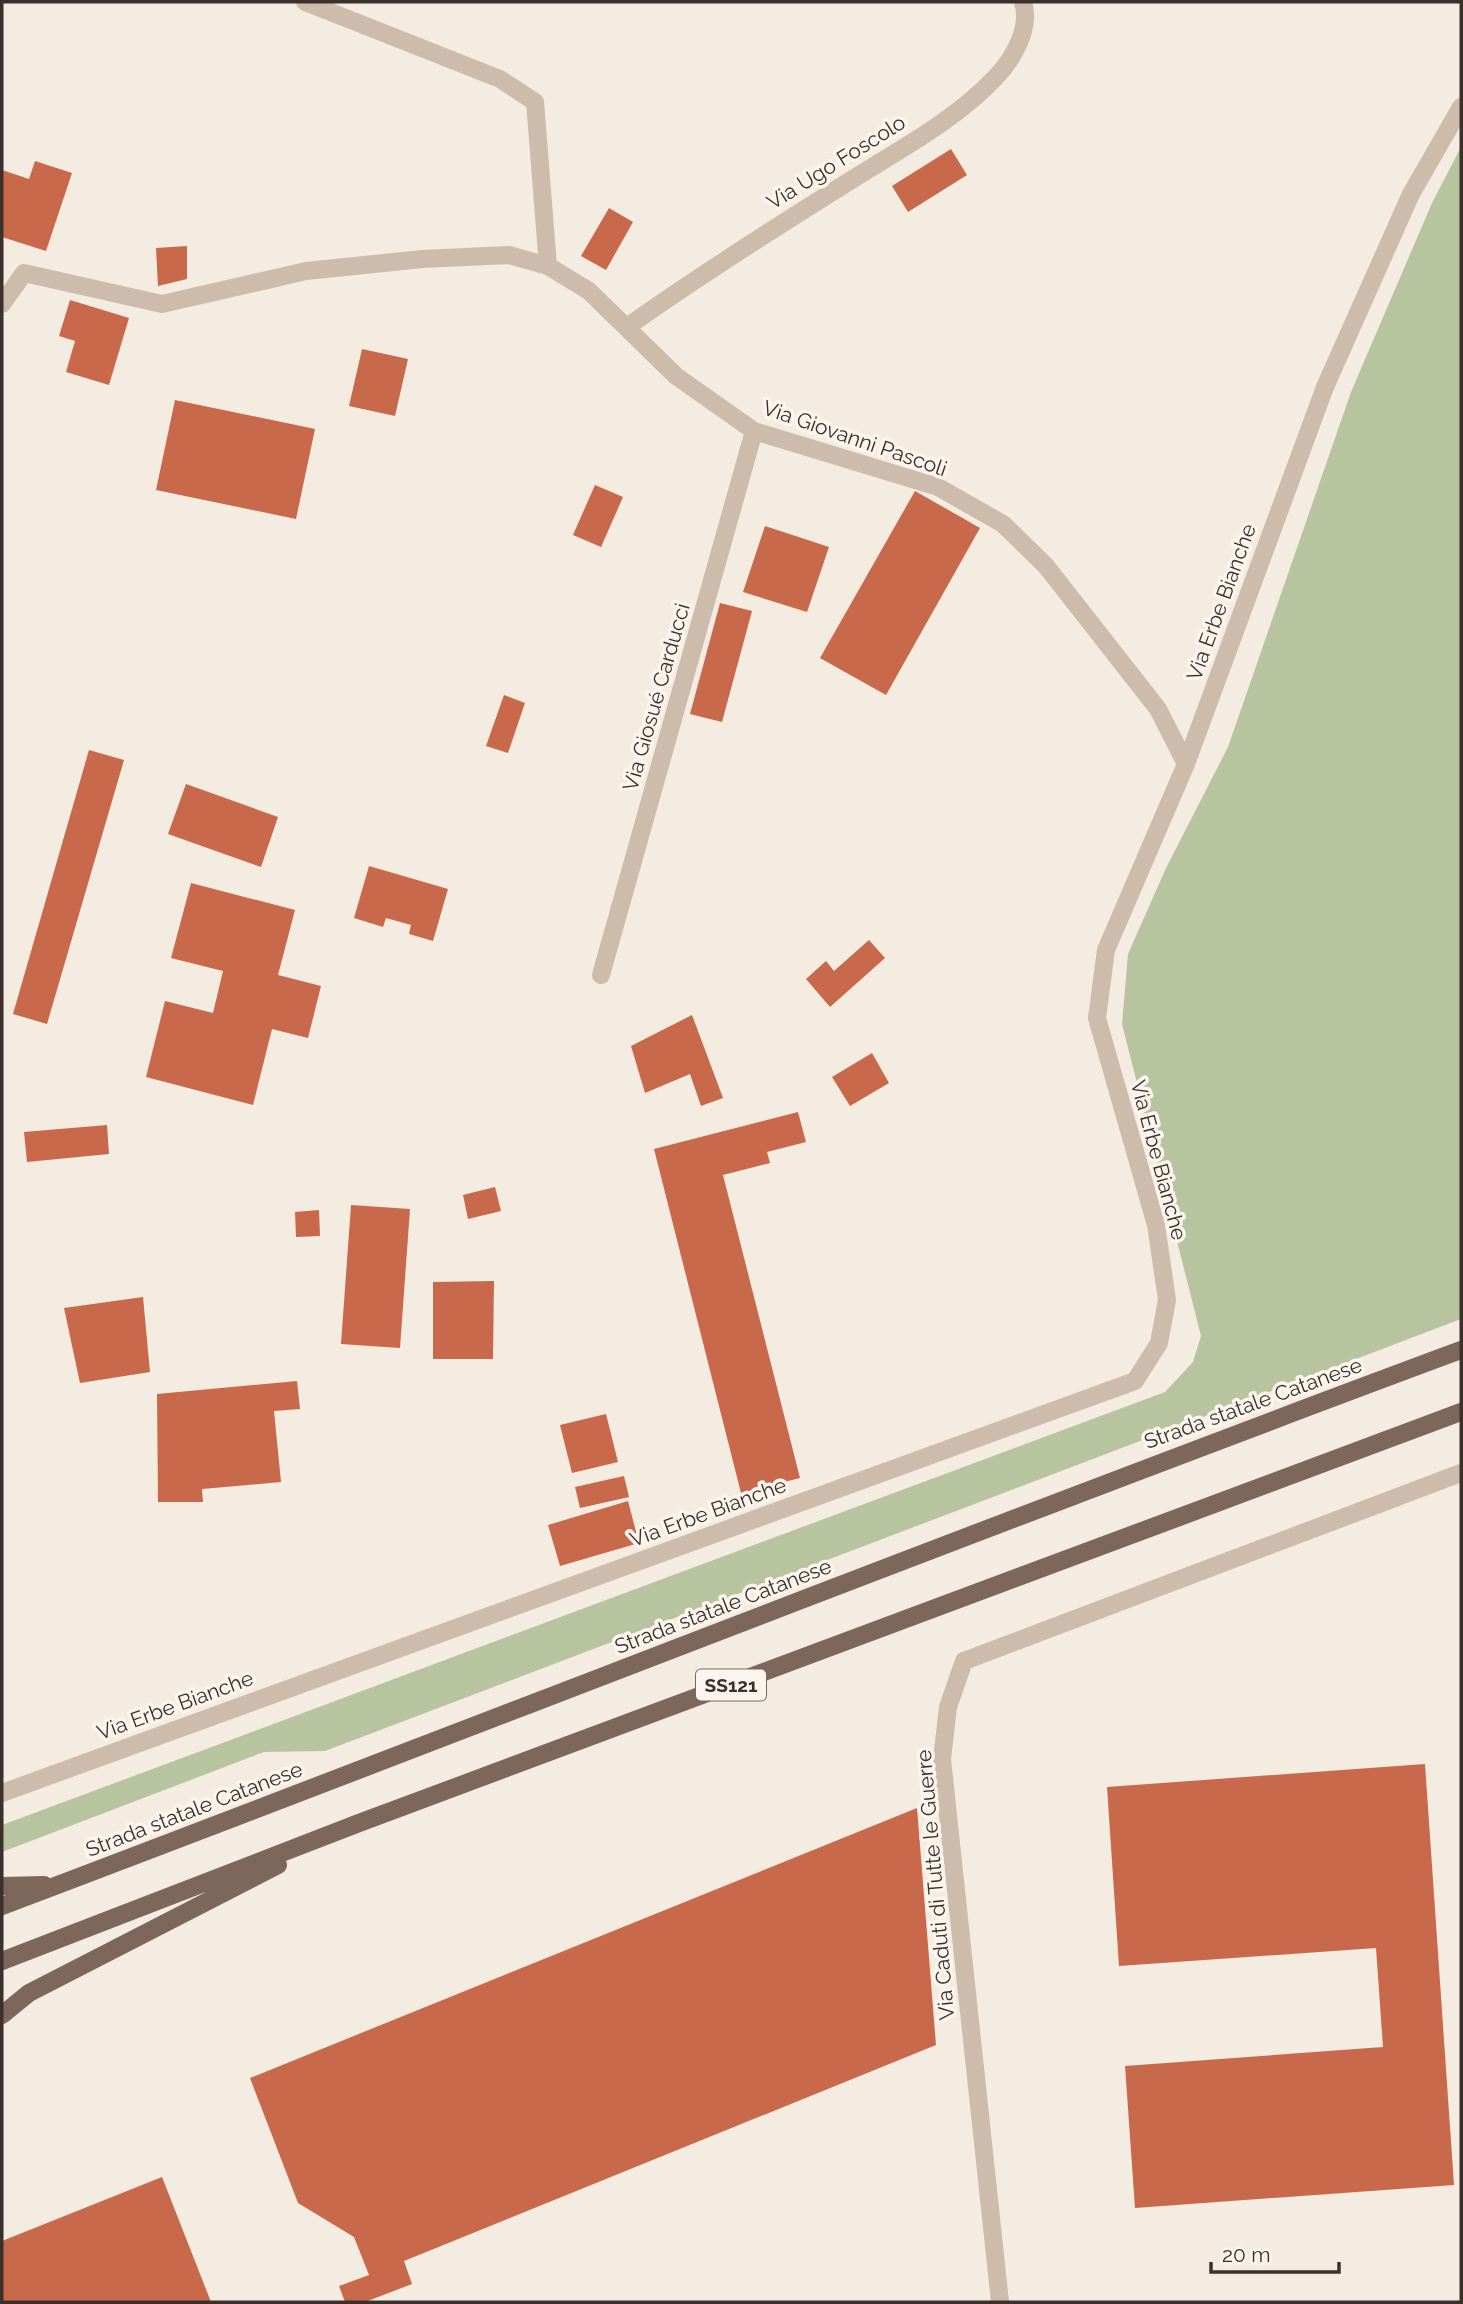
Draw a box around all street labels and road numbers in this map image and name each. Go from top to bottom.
street label: Via Ugo Foscolo [762,109,910,215]
street label: Via Giovanni Pascoli [760,395,950,481]
street label: Via Erbe Bianche [1181,520,1261,684]
street label: Via Giosué Carducci [617,600,695,794]
street label: Via Erbe Bianche [1126,1077,1192,1243]
street label: Strada statale Catanese [1141,1352,1365,1454]
street label: Via Erbe Bianche [626,1472,790,1552]
street label: Strada statale Catanese [611,1553,835,1659]
street label: Via Erbe Bianche [93,1665,257,1745]
road number: SS121 [696,1670,766,1700]
street label: Via Caduti di Tutte le Guerre [911,1749,959,2021]
street label: Strada statale Catanese [82,1756,306,1862]

